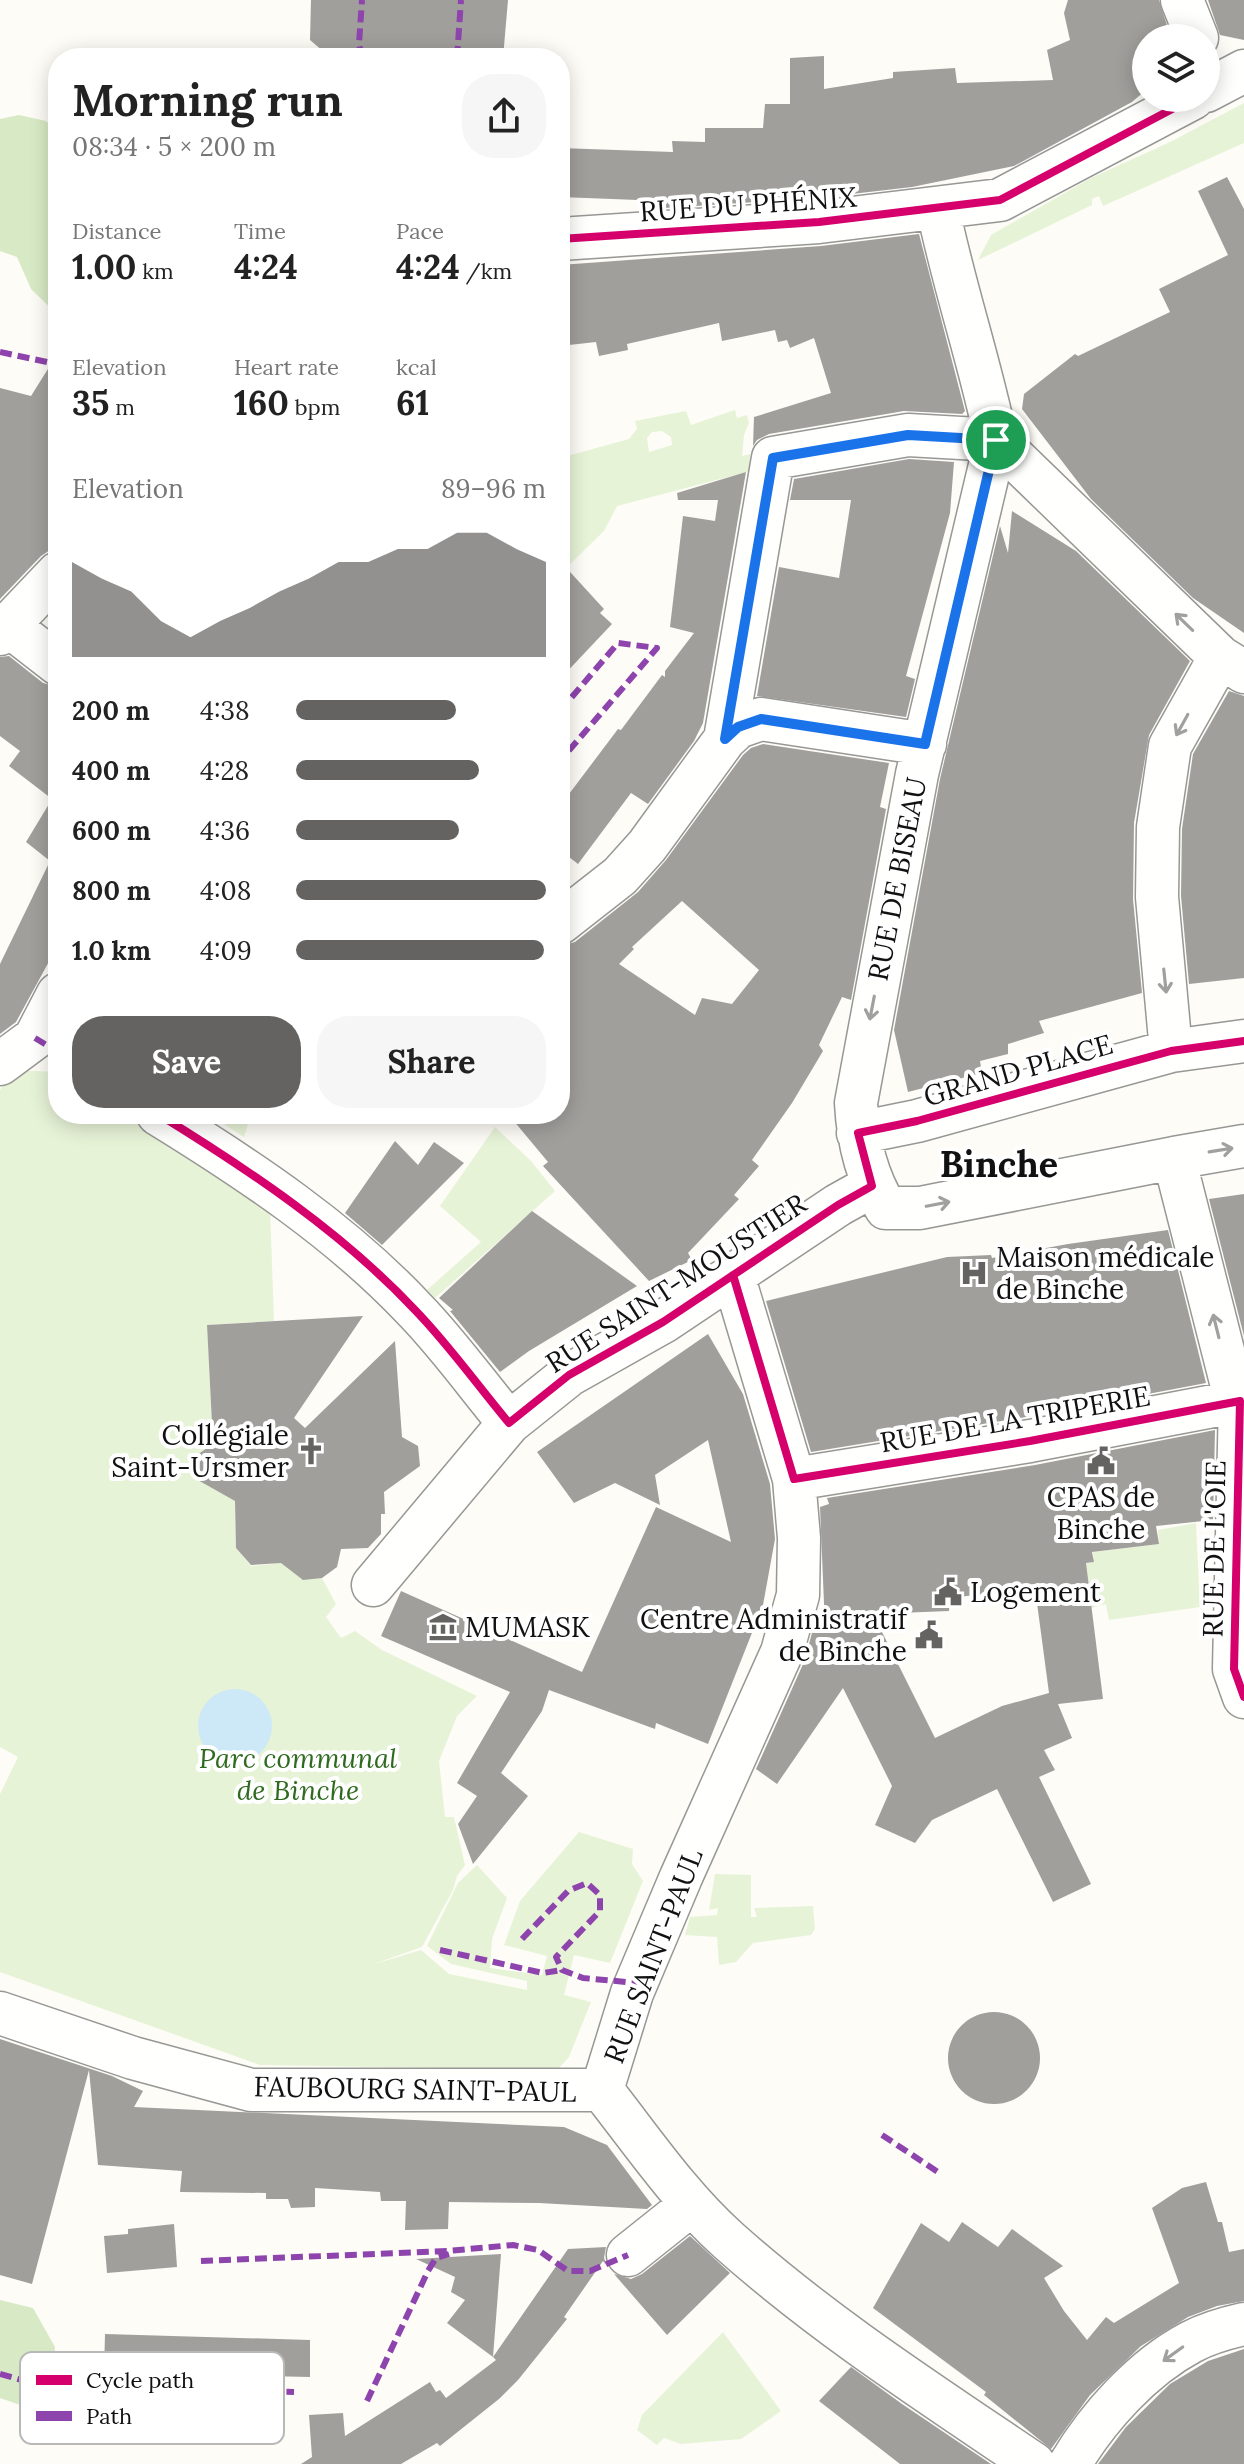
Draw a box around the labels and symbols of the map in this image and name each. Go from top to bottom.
street label: RUE DU PHÉNIX [638,178,858,230]
pin [962,406,1030,474]
one-way arrow [1174,613,1194,632]
one-way arrow [1174,713,1190,736]
street label: RUE DE BISEAU [860,774,934,984]
one-way arrow [1158,967,1173,993]
one-way arrow [864,995,879,1021]
street label: GRAND PLACE [919,1026,1117,1114]
district label: Binche [940,1141,1058,1187]
one-way arrow [1207,1142,1233,1157]
street label: RUE SAINT-MOUSTIER [539,1185,813,1381]
one-way arrow [925,1196,950,1211]
place label: Maison médicale de Binche [996,1239,1215,1307]
hospital icon: Maison médicale de Binche [959,1258,989,1288]
one-way arrow [1208,1314,1223,1340]
street label: RUE DE LA TRIPERIE [877,1378,1153,1460]
place label: Collégiale Saint-Ursmer [111,1417,289,1485]
church icon: Collégiale Saint-Ursmer [296,1436,326,1466]
public building icon: CPAS de Binche [1086,1446,1116,1476]
street label: RUE DE L'OIE [1194,1460,1234,1638]
place label: CPAS de Binche [1047,1479,1155,1547]
place label: Logement [970,1574,1101,1610]
public building icon: Logement [933,1577,963,1607]
place label: Centre Administratif de Binche [640,1601,910,1669]
place label: MUMASK [465,1609,590,1645]
museum icon: MUMASK [428,1612,458,1642]
public building icon: Centre Administratif de Binche [914,1620,944,1650]
park label: Parc communal de Binche [199,1740,397,1808]
street label: RUE SAINT-PAUL [596,1844,710,2068]
street label: FAUBOURG SAINT-PAUL [253,2068,577,2110]
one-way arrow [1163,2345,1184,2362]
legend [20,2352,284,2444]
text: Cycle path [86,2366,194,2394]
text: Path [86,2402,132,2430]

